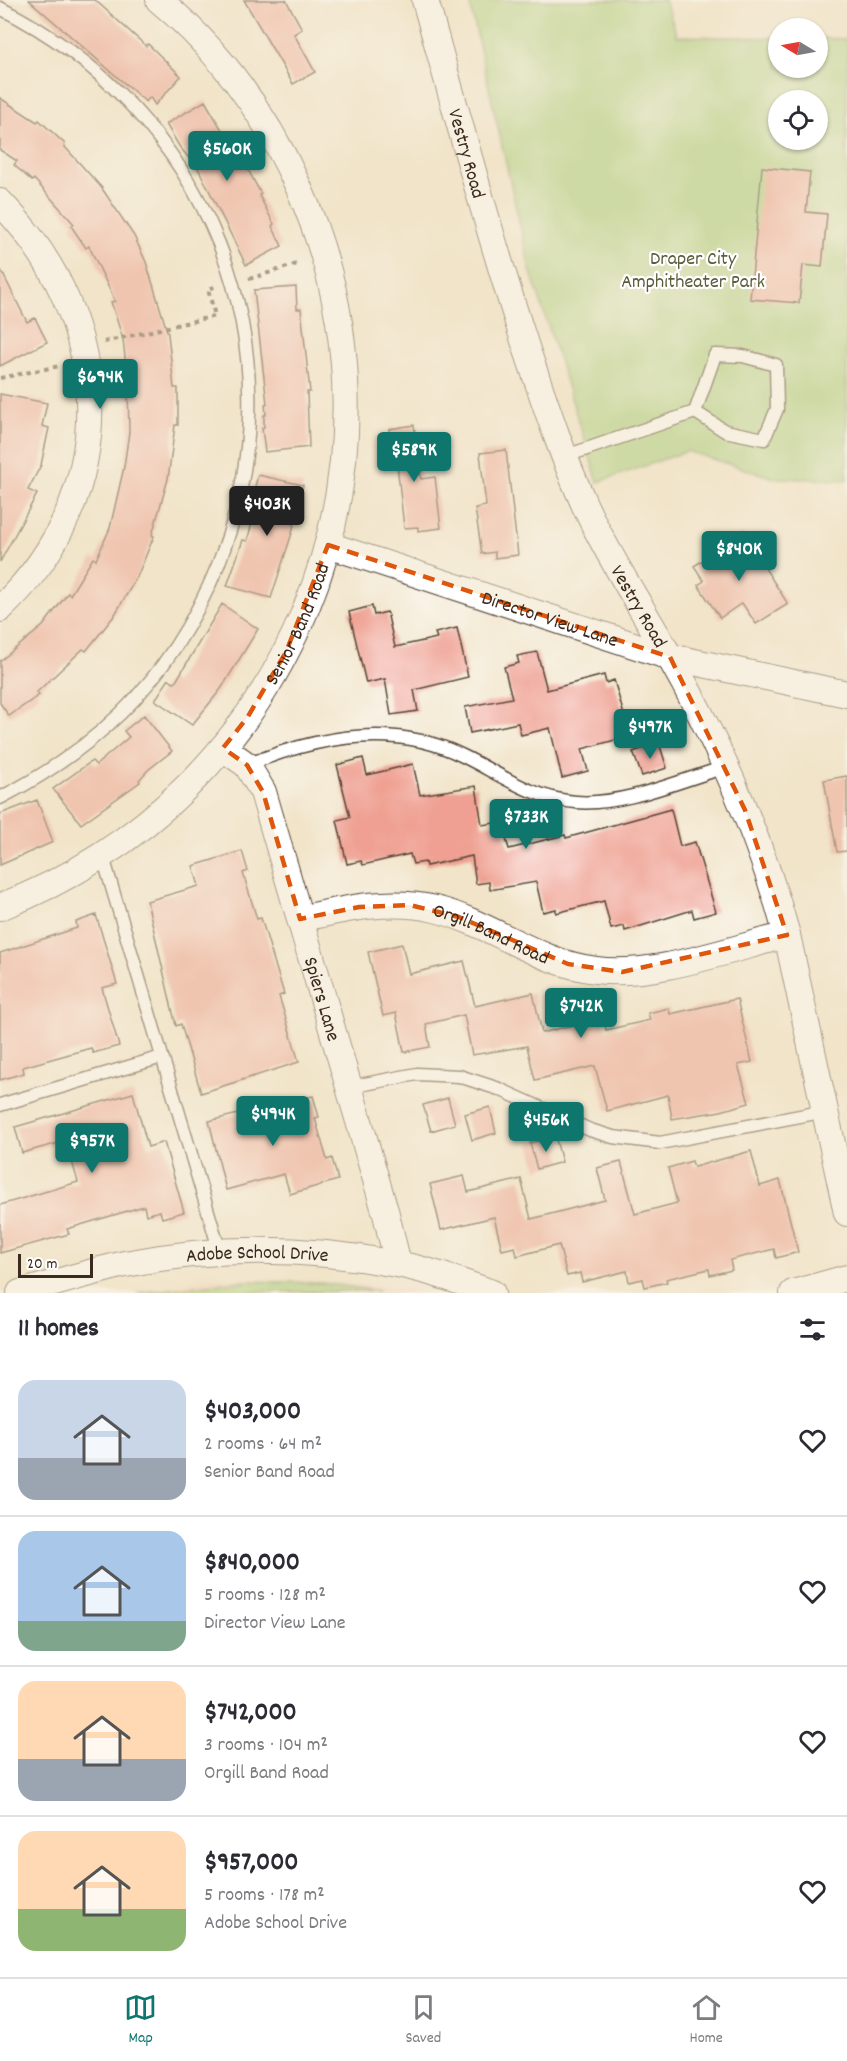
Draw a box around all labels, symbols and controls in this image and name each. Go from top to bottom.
north arrow [768,18,828,78]
map controls [768,18,828,150]
button: locate [768,90,828,150]
street label: Vestry Road [439,106,491,202]
pin: $560K [185,131,269,182]
text: $560K [202,136,252,164]
park label: Draper City Amphitheater Park [621,246,765,297]
pin: $694K [58,359,142,410]
text: $694K [77,364,123,392]
pin: $589K [372,432,456,483]
text: $589K [391,437,437,465]
pin: $403K [225,486,309,537]
text: $403K [243,491,291,519]
pin: $840K [697,531,781,582]
text: $840K [716,536,762,564]
street label: Senior Band Road [259,560,338,691]
street label: Vestry Road [602,561,673,654]
street label: Director View Lane [478,585,621,656]
pin: $497K [608,709,692,760]
text: $497K [628,714,672,742]
pin: $733K [484,799,568,850]
text: $733K [504,804,548,832]
street label: Orgill Band Road [429,898,553,973]
street label: Spiers Lane [295,954,346,1045]
pin: $742K [539,988,623,1039]
text: $742K [559,993,603,1021]
pin: $494K [231,1096,315,1147]
text: $494K [250,1101,296,1129]
pin: $456K [504,1102,588,1153]
text: $456K [523,1107,569,1135]
pin: $957K [50,1123,134,1174]
text: $957K [69,1128,115,1156]
street label: Adobe School Drive [185,1240,330,1272]
scale bar [18,1251,93,1278]
text: 20 m [27,1253,57,1276]
text: 11 homes [18,1311,99,1348]
icon: filters [796,1313,829,1346]
text: $403,000 [204,1394,301,1431]
icon: home [66,1404,138,1476]
icon: heart [796,1424,829,1457]
text: 2 rooms · 64 m² [204,1431,322,1459]
text: Senior Band Road [204,1459,335,1487]
text: $840,000 [204,1545,300,1582]
icon: home [66,1555,138,1627]
icon: heart [796,1575,829,1608]
text: 5 rooms · 128 m² [204,1582,326,1610]
text: Director View Lane [204,1610,346,1638]
text: $742,000 [204,1695,297,1732]
icon: home [66,1705,138,1777]
icon: heart [796,1725,829,1758]
text: 3 rooms · 104 m² [204,1732,328,1760]
text: Orgill Band Road [204,1760,329,1788]
text: $957,000 [204,1845,299,1882]
icon: home [66,1855,138,1927]
icon: heart [796,1875,829,1908]
text: 5 rooms · 178 m² [204,1882,325,1910]
text: Adobe School Drive [204,1910,347,1938]
tab: Map [124,1991,157,2050]
tab: Saved [405,1991,441,2050]
tab: Home [689,1991,723,2050]

